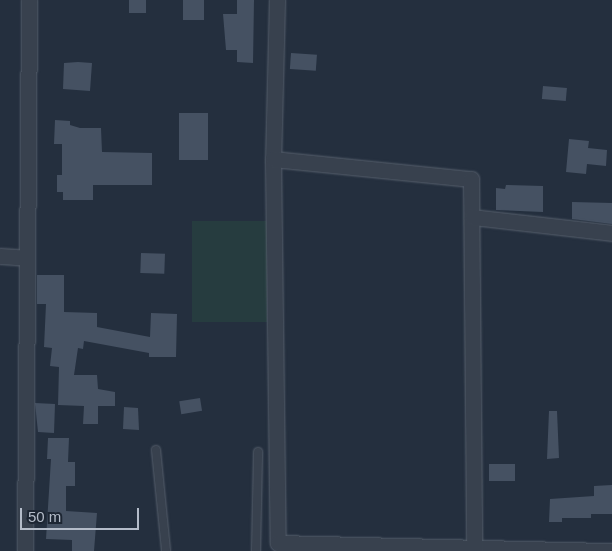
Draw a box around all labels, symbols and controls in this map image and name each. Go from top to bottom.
scale bar [22,498,141,530]
text: 50 m [28,508,61,525]

